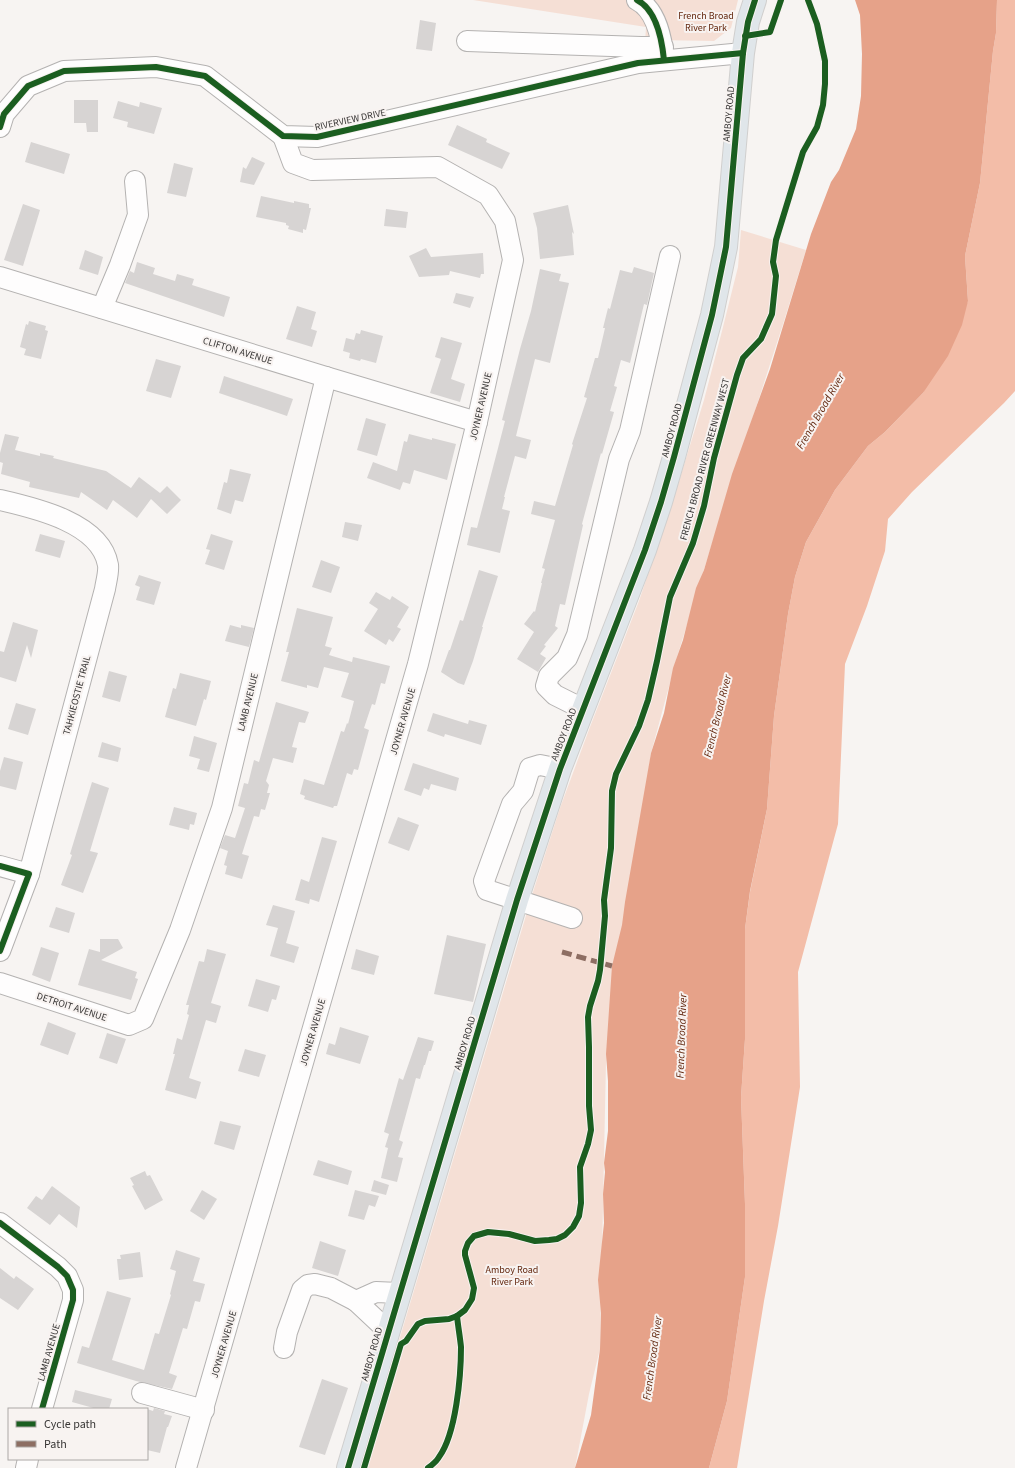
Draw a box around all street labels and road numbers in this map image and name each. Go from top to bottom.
street label: AMBOY ROAD [720,86,738,142]
street label: RIVERVIEW DRIVE [313,106,387,134]
street label: CLIFTON AVENUE [201,334,274,368]
street label: JOYNER AVENUE [466,371,496,442]
street label: FRENCH BROAD RIVER GREENWAY WEST [677,376,734,542]
street label: AMBOY ROAD [658,402,686,459]
street label: TAHKIEOSTIE TRAIL [60,654,94,736]
street label: LAMB AVENUE [234,672,262,733]
street label: JOYNER AVENUE [387,686,419,757]
street label: AMBOY ROAD [547,706,580,763]
street label: DETROIT AVENUE [35,989,109,1025]
street label: JOYNER AVENUE [297,997,329,1068]
street label: AMBOY ROAD [451,1015,479,1072]
street label: JOYNER AVENUE [208,1309,240,1380]
street label: LAMB AVENUE [34,1322,64,1383]
street label: AMBOY ROAD [358,1326,386,1383]

